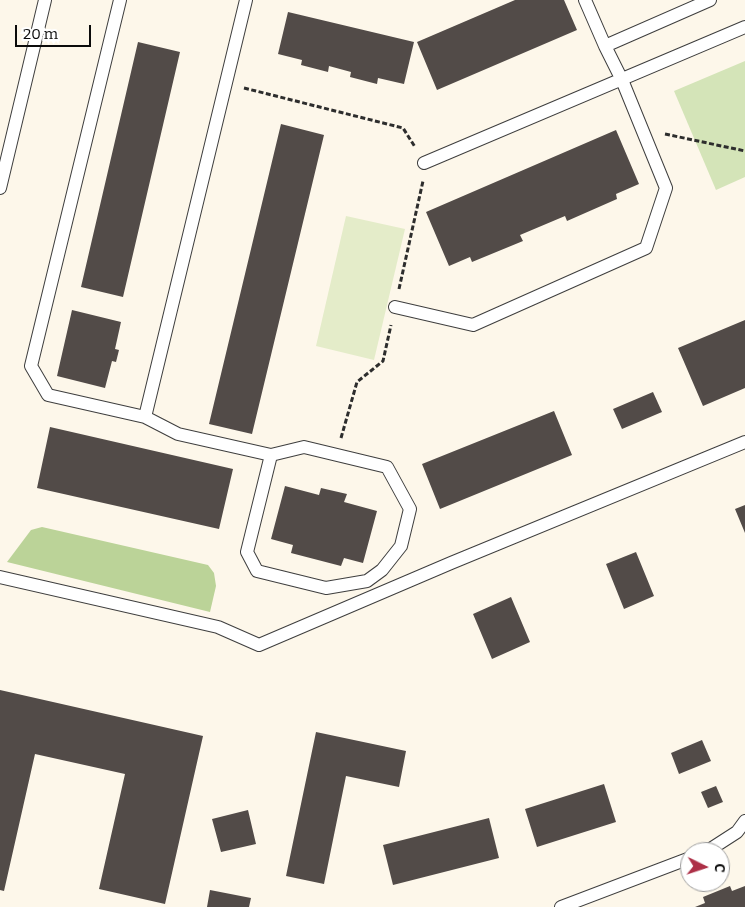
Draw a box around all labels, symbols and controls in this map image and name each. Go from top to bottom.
scale bar [18,15,94,47]
text: 20 m [23,25,58,43]
north arrow [680,842,730,892]
text: С [711,863,728,873]

